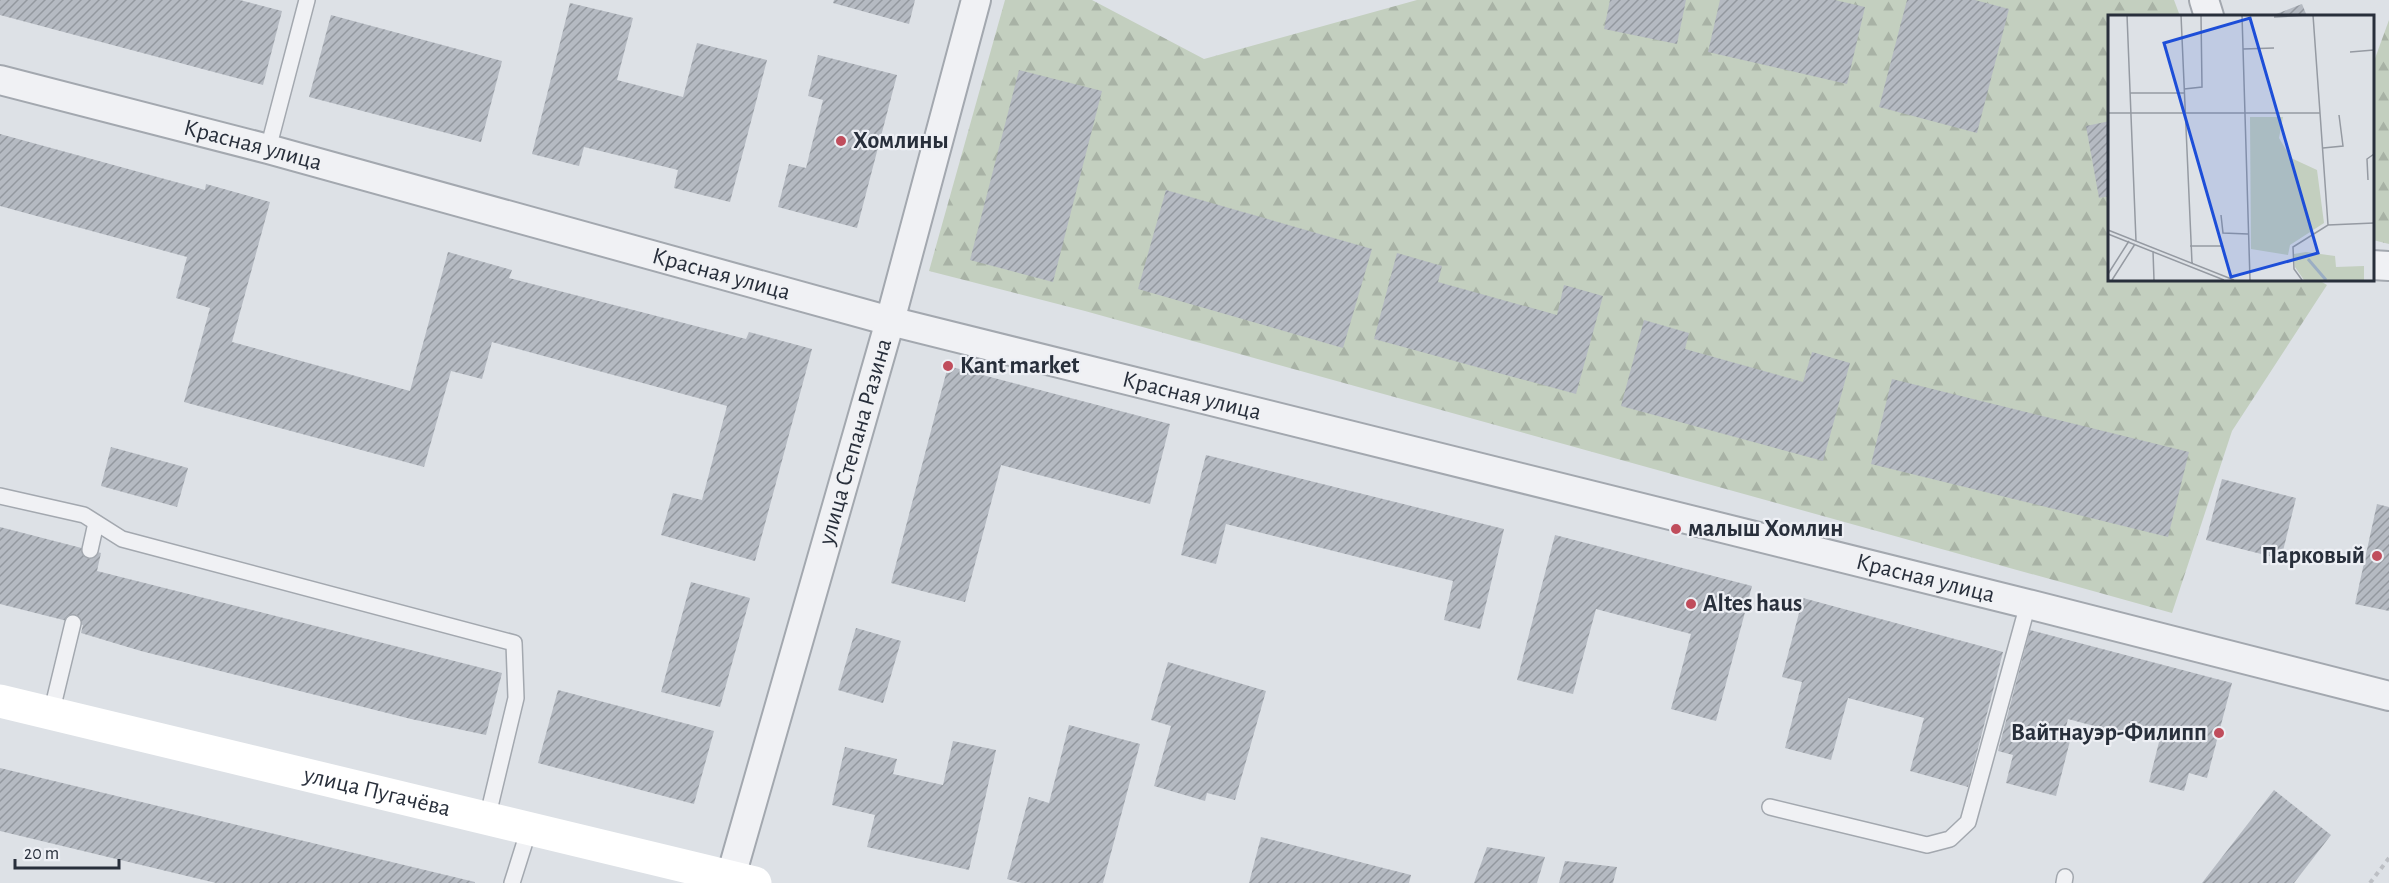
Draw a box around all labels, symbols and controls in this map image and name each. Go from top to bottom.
inset map [2108,15,2374,280]
street label: Красная улица [181,116,325,175]
place label: Хомлины [853,129,949,153]
marker: Хомлины [834,134,848,148]
street label: Красная улица [650,244,793,305]
street label: улица Степана Разина [814,336,896,549]
place label: Kant market [960,354,1079,378]
marker: Kant market [941,359,955,373]
street label: Красная улица [1120,367,1264,425]
place label: малыш Хомлин [1688,517,1844,541]
marker: малыш Хомлин [1669,522,1683,536]
place label: Парковый [2261,544,2365,568]
marker: Парковый [2370,549,2384,563]
street label: Красная улица [1853,550,1997,607]
place label: Altes haus [1703,592,1802,616]
marker: Altes haus [1684,597,1698,611]
place label: Вайтнауэр-Филипп [2011,721,2207,745]
marker: Вайтнауэр-Филипп [2212,726,2226,740]
street label: улица Пугачёва [300,762,453,821]
scale bar [15,832,118,870]
text: 20 m [24,845,59,863]

